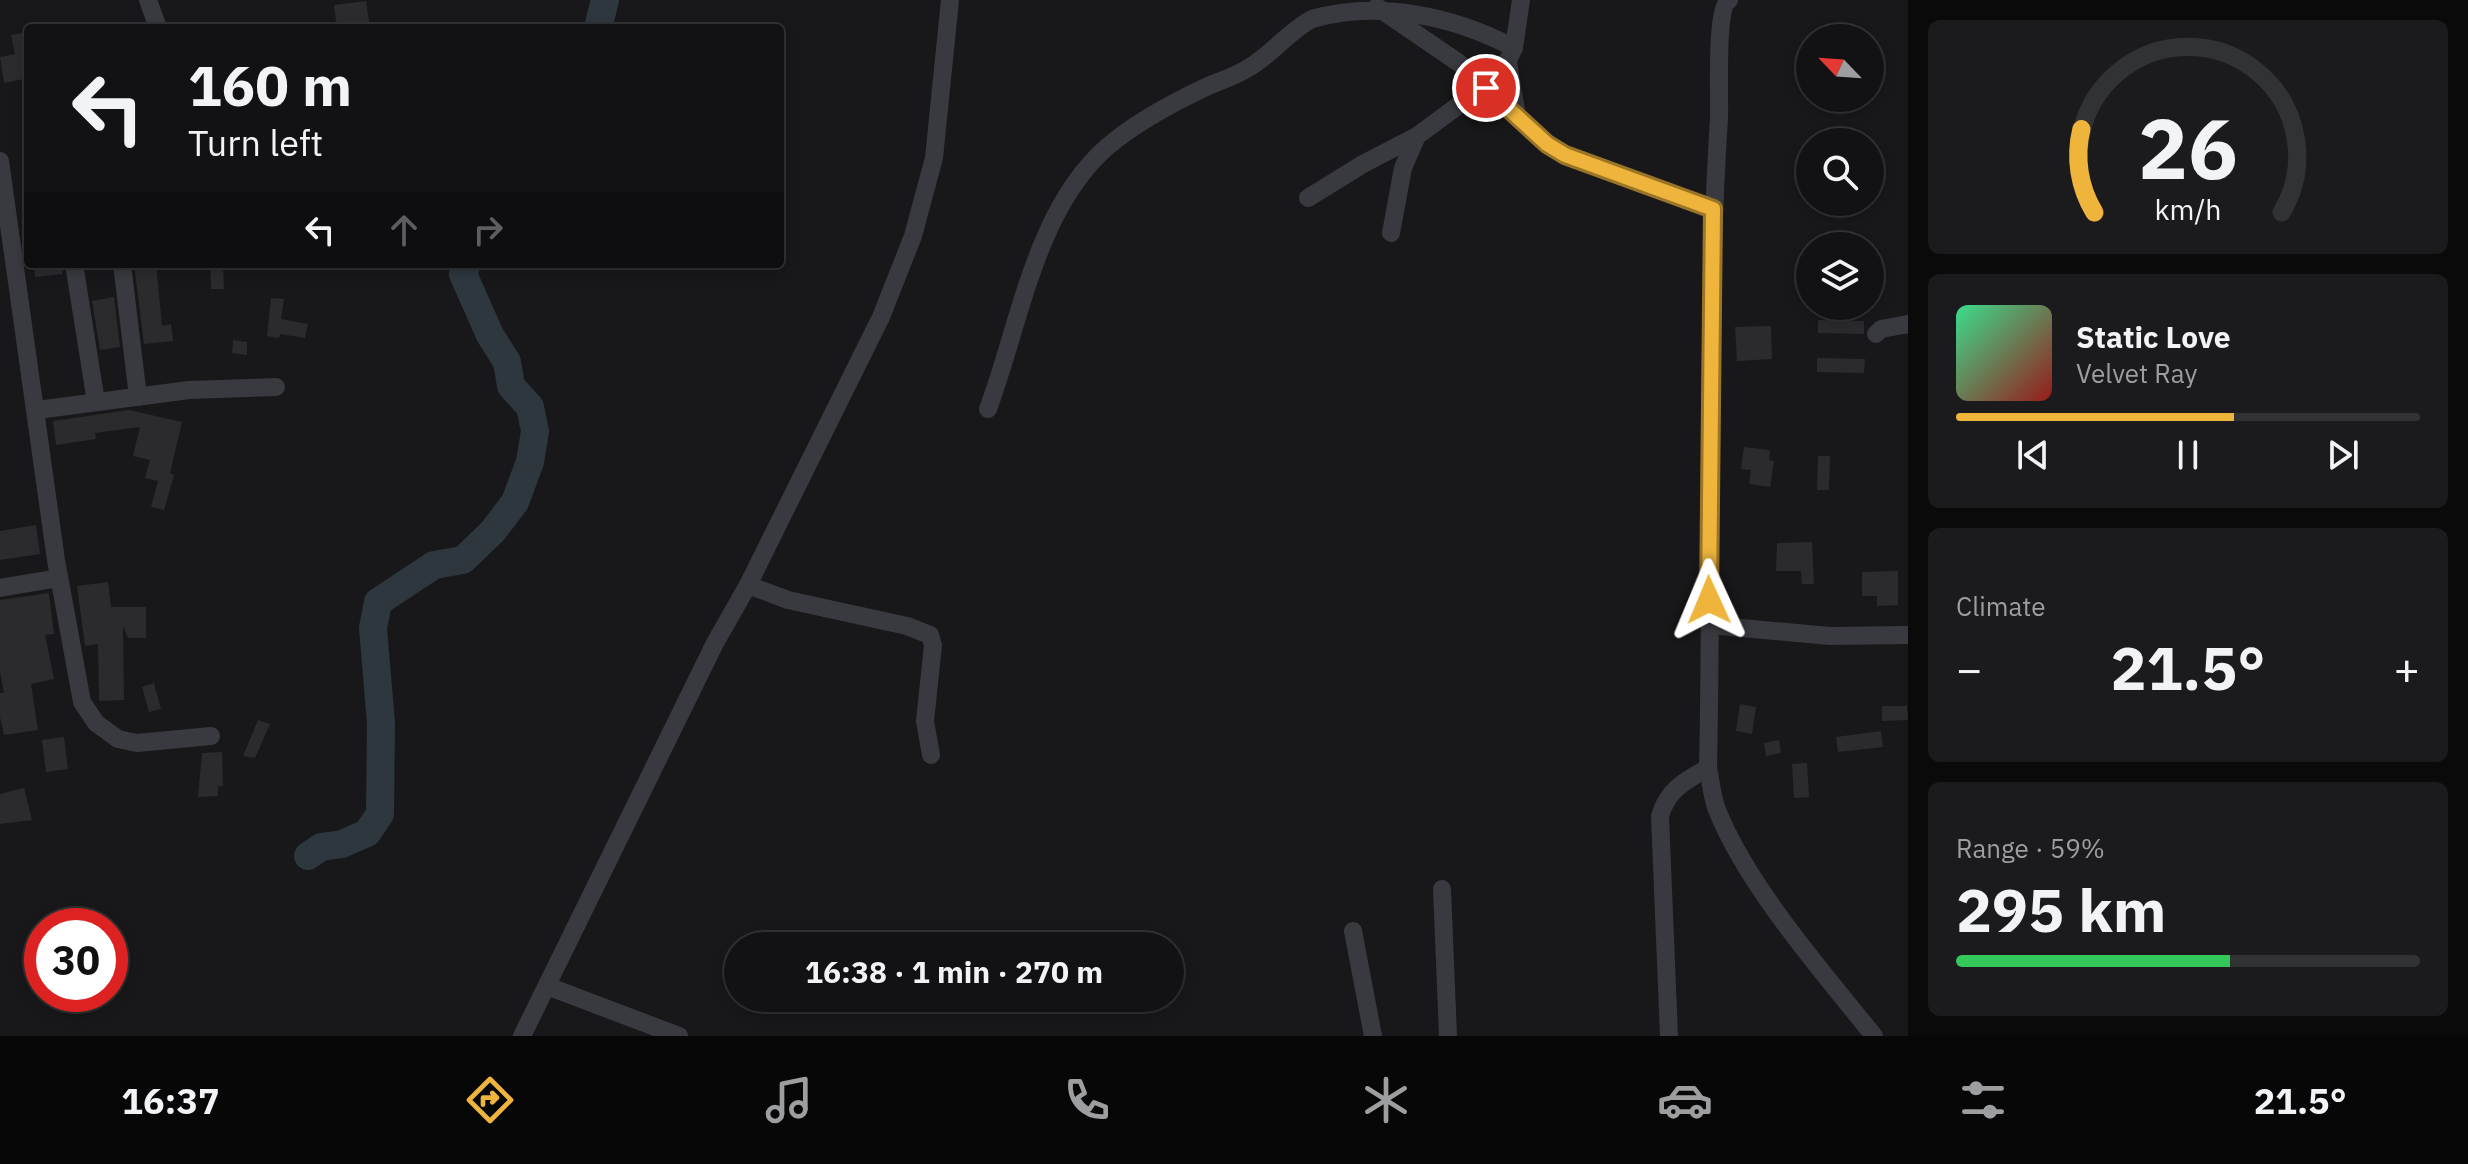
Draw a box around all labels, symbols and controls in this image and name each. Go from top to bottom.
north arrow [1796,24,1884,112]
map controls [1796,24,1884,320]
text: 160 m [188,49,352,121]
pin [1452,54,1520,122]
icon: left [56,56,160,160]
icon: arrive [1464,66,1508,110]
text: 26 [2138,94,2238,202]
text: Turn left [188,119,323,166]
button: search [1796,128,1884,216]
text: km/h [2154,191,2222,228]
icon: left [298,208,342,252]
icon: ahead [382,208,426,252]
icon: right [466,208,510,252]
button: layers [1796,232,1884,320]
text: Static Love [2076,317,2231,356]
text: Velvet Ray [2076,356,2197,390]
icon: previous [2011,433,2055,477]
icon: pause [2166,433,2210,477]
icon: next [2321,433,2365,477]
position arrow [1667,558,1751,642]
text: Climate [1956,589,2046,623]
text: 21.5° [2111,628,2265,707]
text: − [1956,640,1982,697]
text: + [2394,640,2420,697]
text: Range · 59% [1956,831,2105,865]
text: 295 km [1956,870,2166,949]
speed limit sign: 30 [24,908,128,1012]
text: 16:38 · 1 min · 270 m [805,952,1103,991]
icon: directions [462,1072,518,1128]
icon: music [761,1072,817,1128]
icon: phone [1059,1072,1115,1128]
icon: climate [1358,1072,1414,1128]
icon: car [1657,1072,1713,1128]
icon: filters [1955,1072,2011,1128]
text: 16:37 [121,1077,220,1124]
text: 21.5° [2254,1077,2347,1124]

